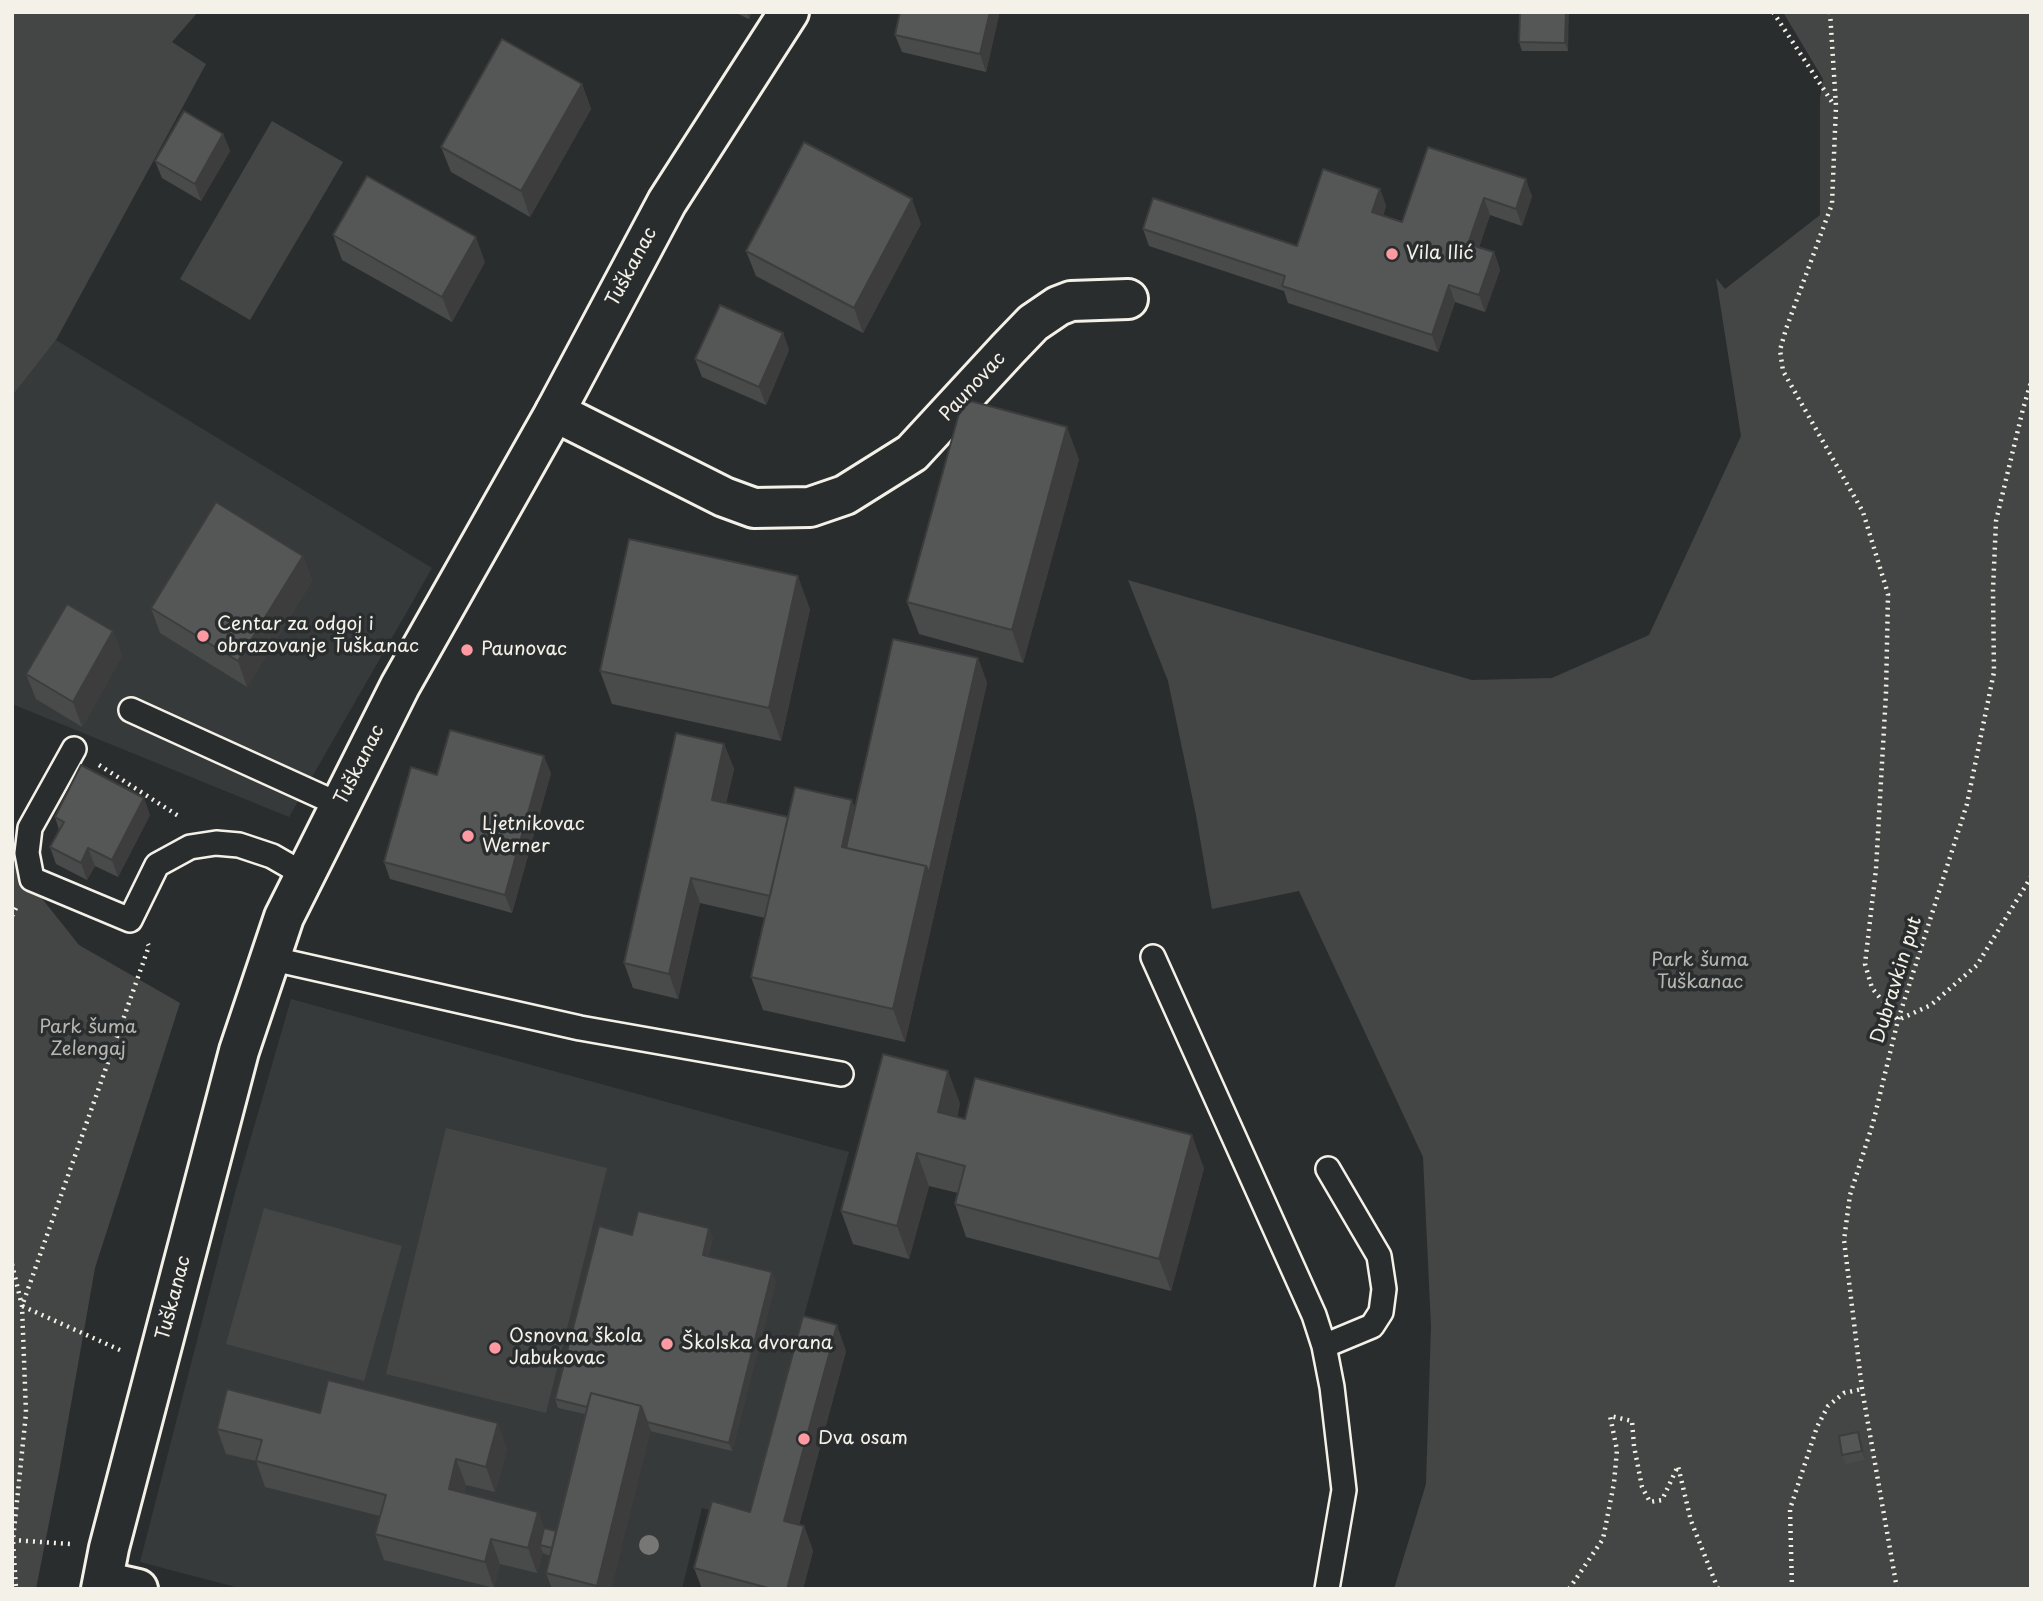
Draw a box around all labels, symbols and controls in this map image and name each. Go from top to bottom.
street label: Tuškanac [602,224,662,310]
place label: Vila Ilić [1406,243,1473,265]
marker: Vila Ilić [1384,246,1400,262]
street label: Paunovac [935,348,1011,426]
place label: Centar za odgoj i obrazovanje Tuškanac [217,614,419,658]
marker: Centar za odgoj i obrazovanje Tuškanac [195,628,211,644]
place label: Paunovac [481,639,567,661]
marker: Paunovac [459,642,475,658]
street label: Tuškanac [330,721,390,809]
place label: Ljetnikovac Werner [482,814,585,858]
marker: Ljetnikovac Werner [460,828,476,844]
street label: Dubravkin put [1867,914,1927,1046]
park label: Park šuma Tuškanac [1651,950,1749,994]
park label: Park šuma Zelengaj [39,1017,137,1061]
street label: Tuškanac [152,1253,196,1343]
place label: Osnovna škola Jabukovac [509,1326,642,1370]
place label: Školska dvorana [681,1333,833,1355]
marker: Školska dvorana [659,1336,675,1352]
marker: Osnovna škola Jabukovac [487,1340,503,1356]
place label: Dva osam [818,1428,908,1450]
marker: Dva osam [796,1431,812,1447]

